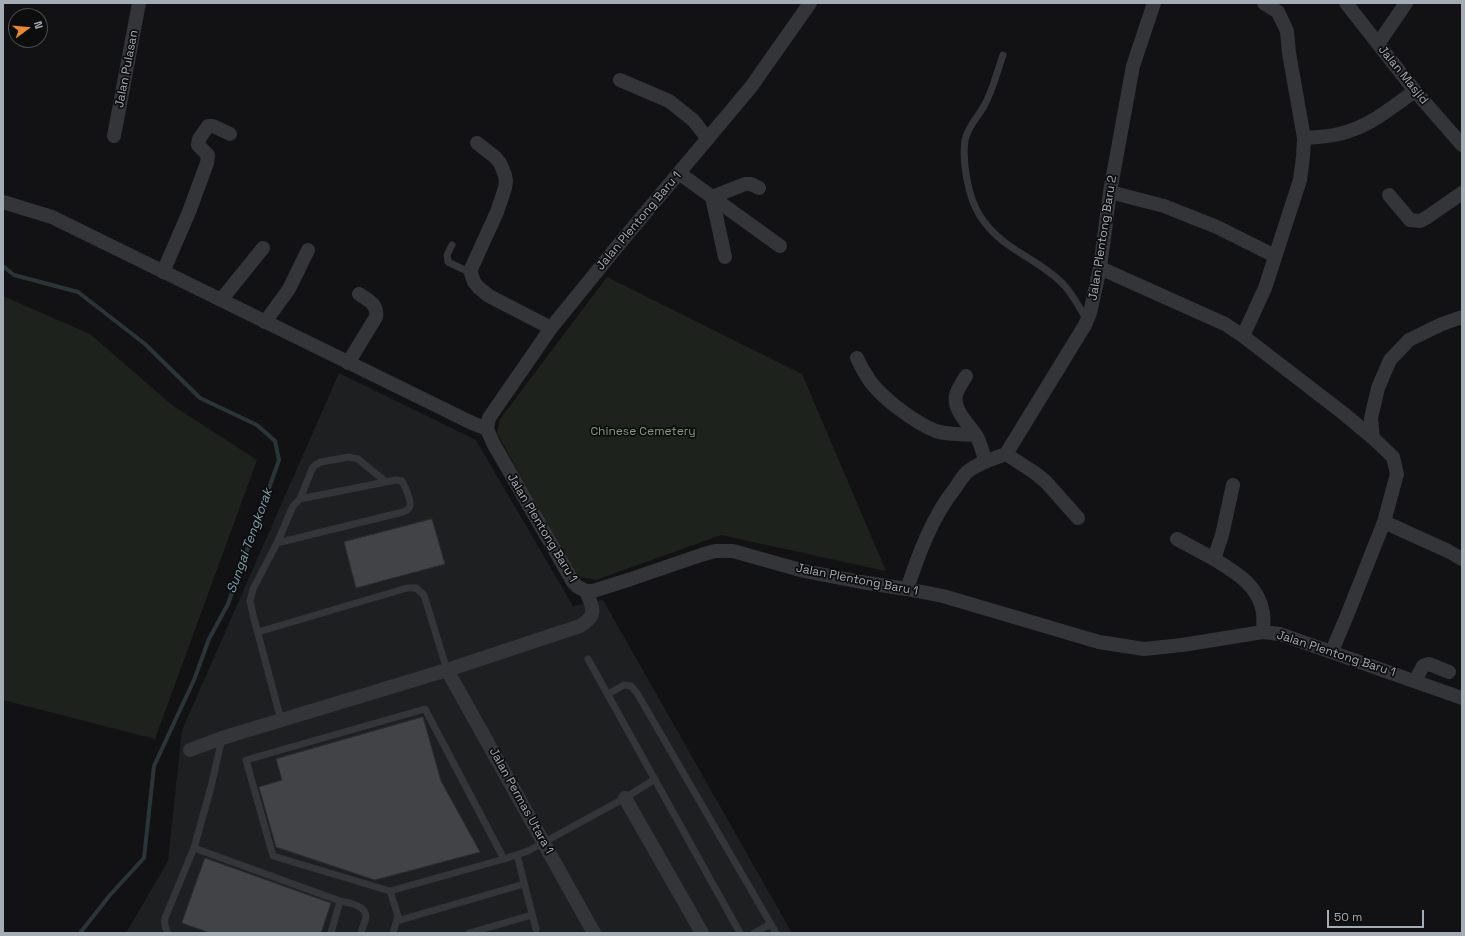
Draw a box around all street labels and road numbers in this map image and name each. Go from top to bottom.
street label: Jalan Pulasan [112,29,142,109]
street label: Jalan Masjid [1375,43,1431,107]
street label: Jalan Plentong Baru 1 [594,169,684,273]
street label: Jalan Plentong Baru 2 [1086,174,1120,302]
street label: Jalan Plentong Baru 1 [504,471,580,585]
street label: Jalan Plentong Baru 1 [795,561,919,599]
street label: Jalan Plentong Baru 1 [1275,628,1397,680]
street label: Jalan Permas Utara 1 [486,746,556,856]

